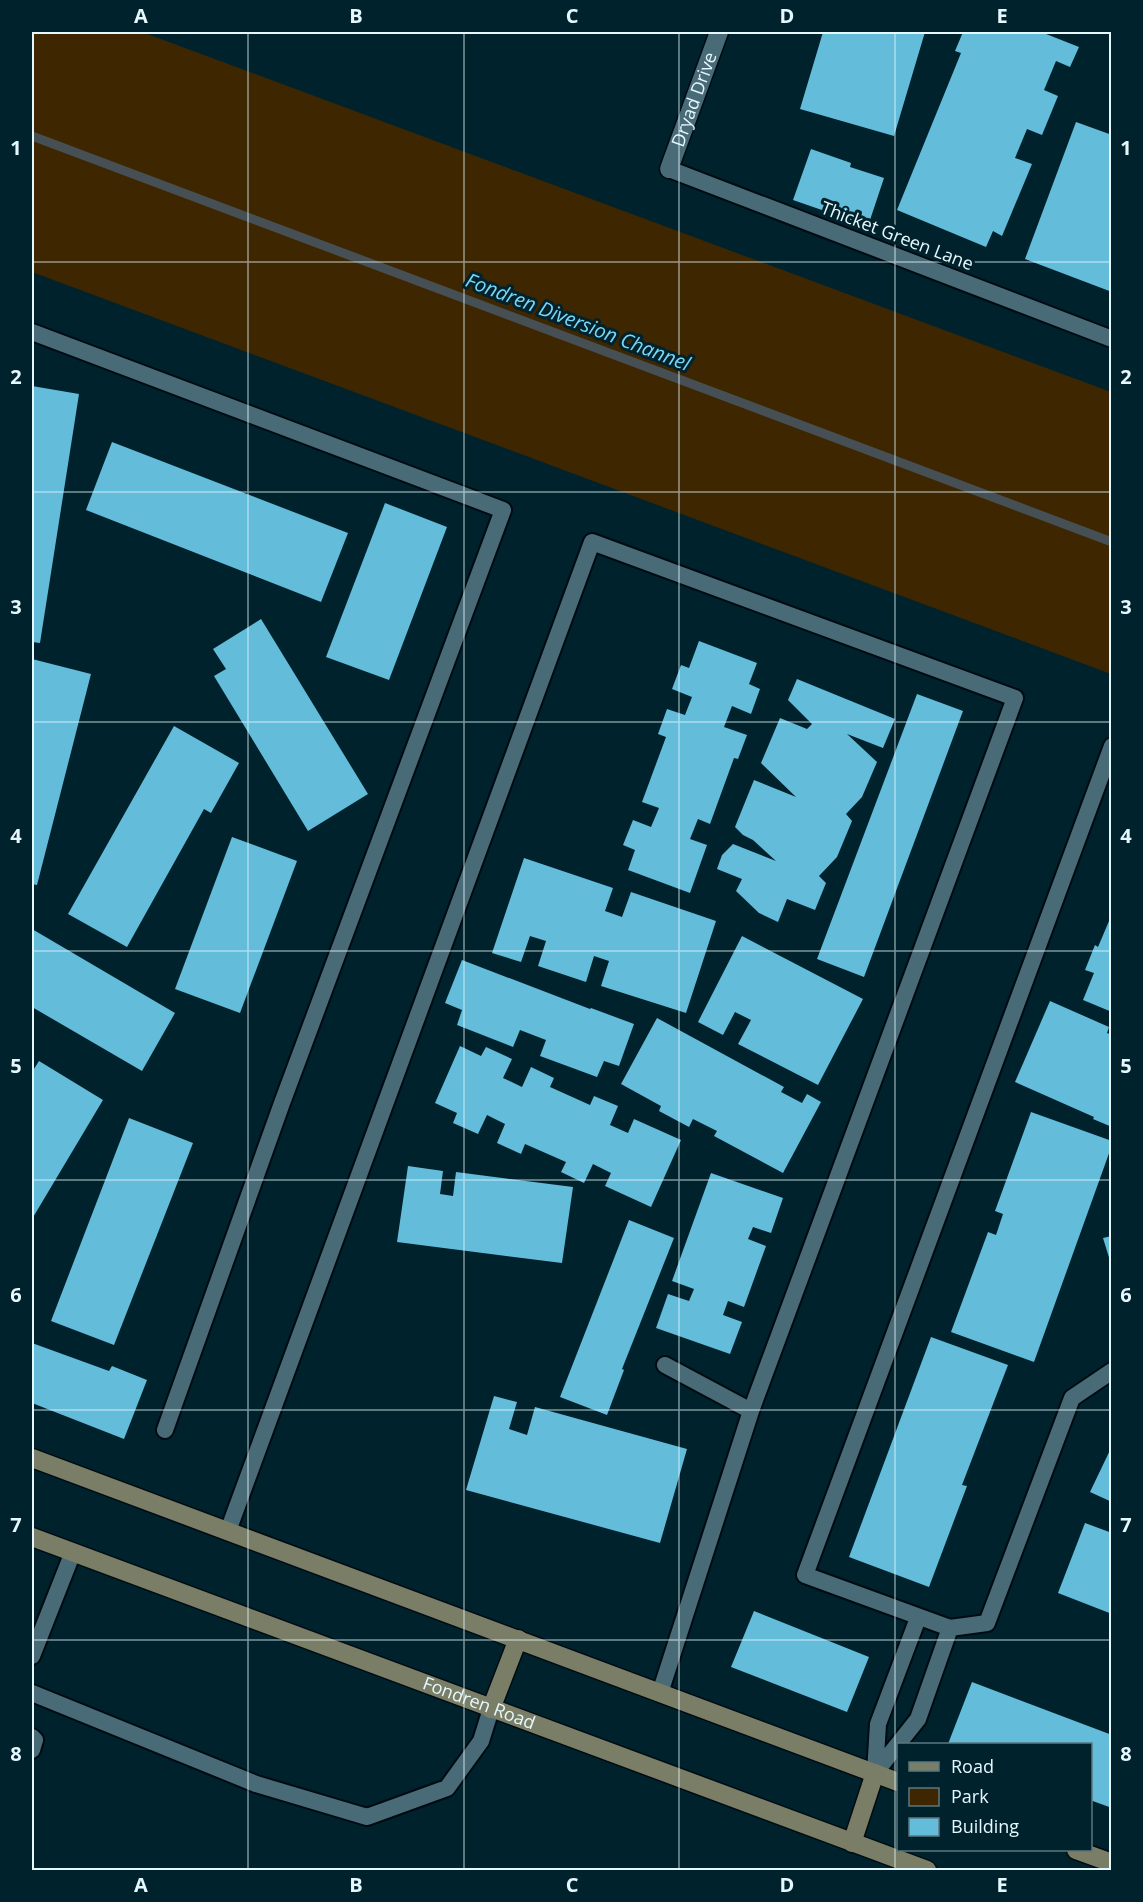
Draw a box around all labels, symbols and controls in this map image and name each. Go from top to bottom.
text: A [134,2,148,29]
text: B [349,2,363,29]
text: C [566,2,579,29]
text: D [780,2,794,29]
text: E [996,2,1008,29]
street label: Dryad Drive [665,48,722,150]
text: 1 [10,134,22,161]
text: 1 [1120,134,1132,161]
street label: Thicket Green Lane [818,195,977,275]
water label: Fondren Diversion Channel [462,266,695,377]
text: 2 [10,363,22,390]
text: 2 [1120,363,1132,390]
text: 3 [10,593,22,620]
text: 3 [1120,593,1132,620]
text: 4 [10,822,22,849]
text: 4 [1120,822,1132,849]
text: 5 [10,1052,22,1079]
text: 5 [1120,1052,1132,1079]
text: 6 [10,1281,22,1308]
text: 6 [1120,1281,1132,1308]
text: 7 [10,1511,22,1538]
text: 7 [1120,1511,1132,1538]
street label: Fondren Road [420,1671,539,1734]
text: 8 [10,1740,22,1767]
text: 8 [1120,1740,1132,1767]
legend [897,1743,1092,1851]
text: Road [951,1754,994,1778]
text: Park [951,1784,989,1808]
text: Building [951,1814,1019,1838]
text: A [134,1871,148,1898]
text: B [349,1871,363,1898]
text: C [566,1871,579,1898]
text: D [780,1871,794,1898]
text: E [996,1871,1008,1898]

